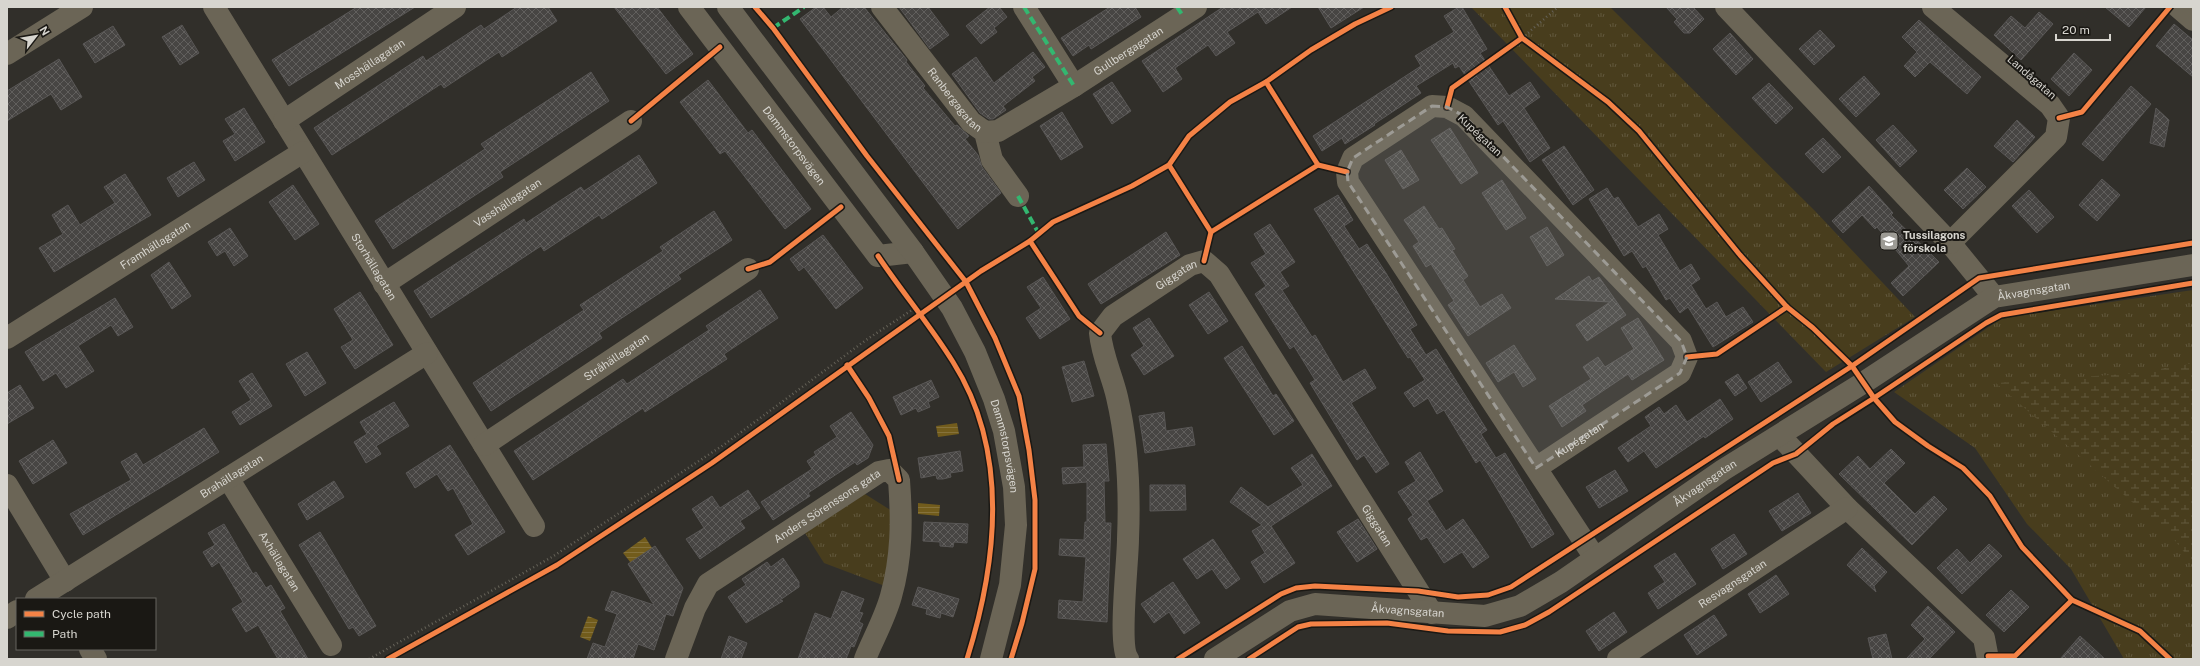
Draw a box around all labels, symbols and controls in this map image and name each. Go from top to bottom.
north arrow [16,16,56,56]
scale bar [2056,16,2110,42]
text: 20 m [2062,23,2090,37]
text: N [37,24,52,38]
street label: Gullbergagatan [1091,24,1165,78]
street label: Mosshällagatan [333,36,407,91]
street label: Landågatan [2005,53,2059,101]
street label: Ranbergagatan [925,66,984,134]
street label: Dammstorpsvägen [760,104,828,187]
street label: Kupégatan [1456,112,1504,158]
street label: Vasshällagatan [472,176,544,229]
street label: Framhällagatan [118,218,192,271]
place label: Tussilagons förskola [1903,229,1966,254]
school or university icon: Tussilagons förskola [1878,230,1900,252]
street label: Storhällagatan [349,231,399,302]
street label: Giggatan [1153,257,1198,292]
street label: Åkvagnsgatan [1996,279,2071,302]
street label: Stråhällagatan [581,331,651,383]
street label: Dammstorpsvägen [988,398,1020,493]
street label: Kupégatan [1553,419,1606,460]
street label: Brahällagatan [198,452,265,500]
street label: Åkvagnsgatan [1670,457,1739,509]
street label: Anders Sörenssons gata [772,467,882,545]
street label: Giggatan [1359,502,1394,548]
street label: Axhällagatan [256,529,302,594]
street label: Resvagnsgatan [1696,557,1768,610]
legend [16,598,156,650]
street label: Åkvagnsgatan [1371,601,1445,619]
text: Cycle path [52,607,111,621]
text: Path [52,627,78,641]

